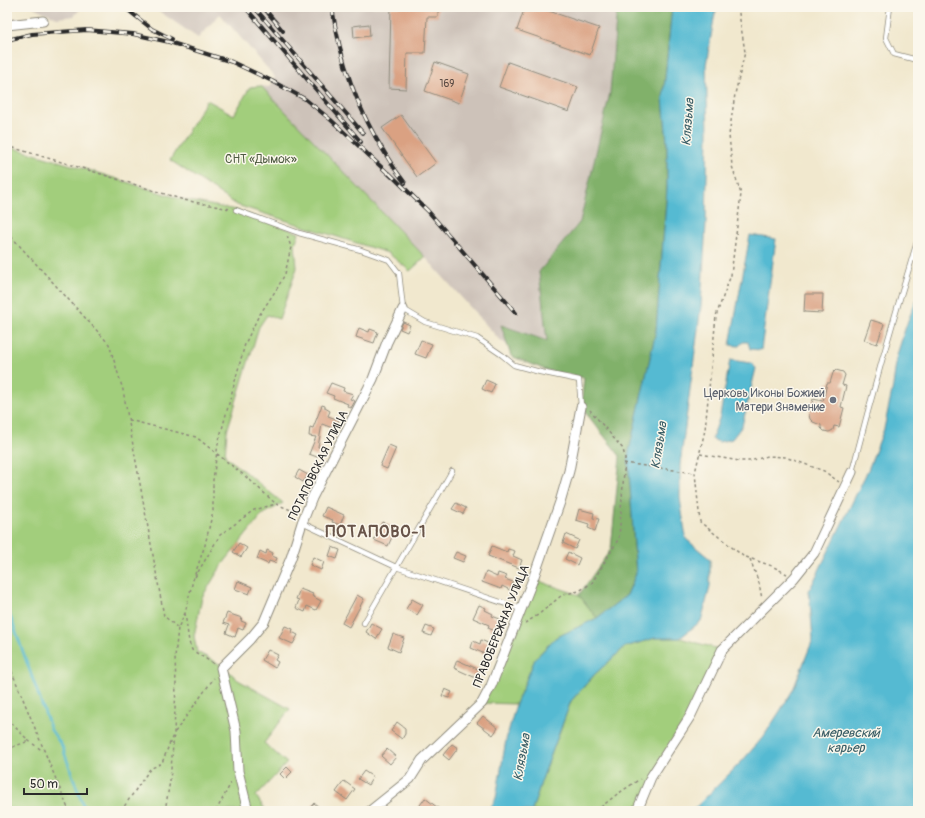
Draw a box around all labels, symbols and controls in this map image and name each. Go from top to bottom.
house number: 169 [440,78,454,90]
water label: Клязьма [678,97,698,146]
park label: СНТ «Дымок» [225,152,297,167]
place label: Церковь Иконы Божией Матери Знамение [704,386,825,415]
marker: Церковь Иконы Божией Матери Знамение [828,395,838,405]
street label: ПОТАПОВСКАЯ УЛИЦА [285,408,352,523]
water label: Клязьма [647,420,671,470]
district label: ПОТАПОВО-1 [325,522,427,542]
street label: ПРАВОБЕРЕЖНАЯ УЛИЦА [470,562,533,690]
water label: Амеревский карьер [812,725,882,756]
water label: Клязьма [510,732,534,782]
scale bar [24,770,87,796]
text: 50 m [30,777,58,792]

